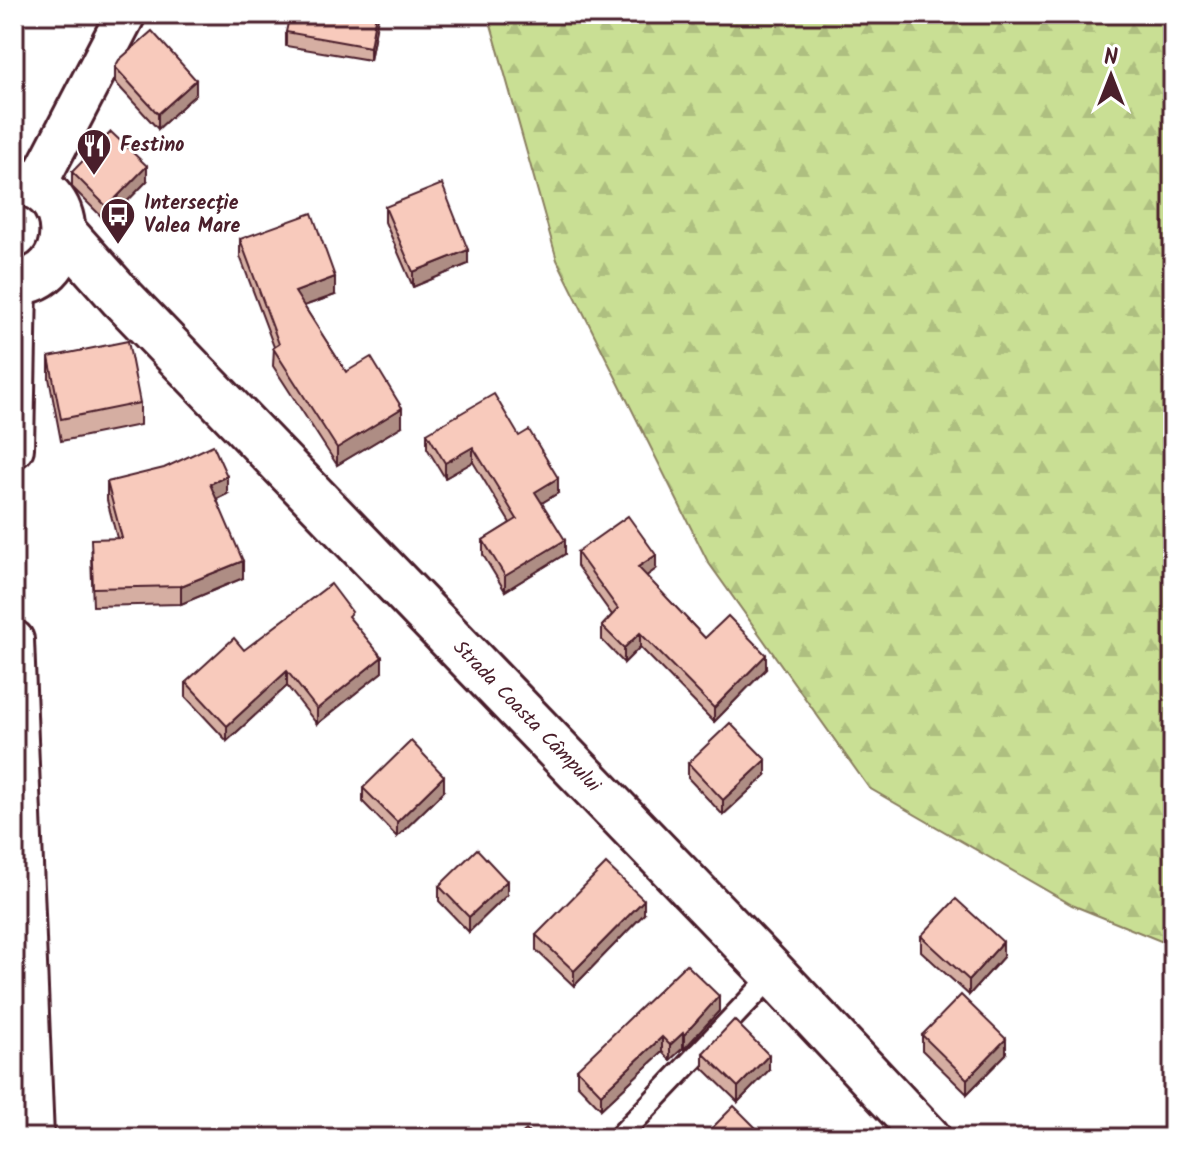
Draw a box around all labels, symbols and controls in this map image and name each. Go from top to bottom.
north arrow [1071,36,1151,116]
text: N [1104,41,1118,76]
restaurant icon: Festino [75,127,113,177]
place label: Festino [120,130,184,162]
place label: Intersecție Valea Mare [144,188,240,243]
bus stop icon: Intersecție Valea Mare [99,196,137,246]
street label: Strada Coasta Câmpului [444,633,608,802]

